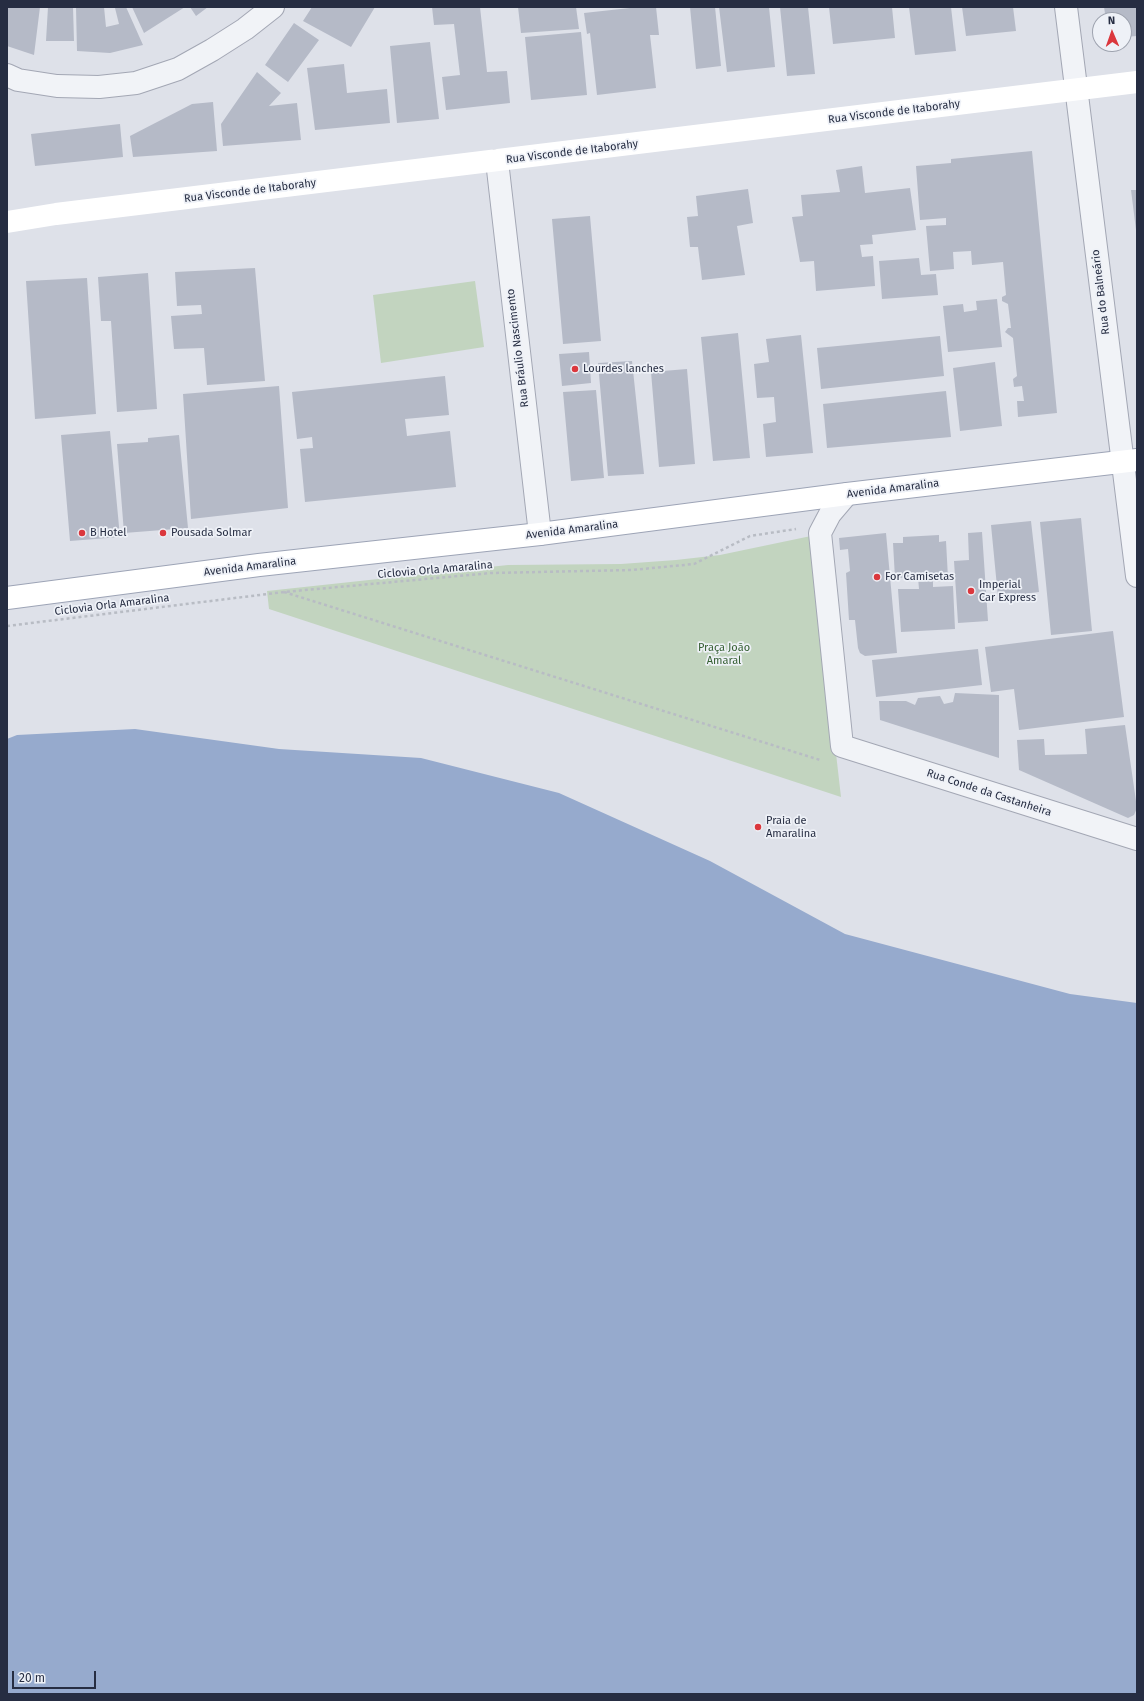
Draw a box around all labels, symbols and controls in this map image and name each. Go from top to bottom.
north arrow [1092,12,1132,52]
text: N [1108,14,1115,27]
street label: Rua Visconde de Itaborahy [827,97,961,127]
street label: Rua Visconde de Itaborahy [505,137,639,167]
street label: Rua Visconde de Itaborahy [183,176,317,206]
street label: Rua do Balneário [1089,249,1113,335]
street label: Rua Bráulio Nascimento [504,288,532,408]
place label: Lourdes lanches [583,362,664,376]
marker: Lourdes lanches [570,364,580,374]
street label: Avenida Amaralina [846,477,940,501]
street label: Avenida Amaralina [525,518,619,542]
place label: B Hotel [90,526,127,540]
place label: Pousada Solmar [171,526,252,540]
marker: B Hotel [77,528,87,538]
marker: Pousada Solmar [158,528,168,538]
street label: Avenida Amaralina [203,555,297,579]
street label: Ciclovia Orla Amaralina [377,558,493,582]
place label: For Camisetas [885,570,954,584]
marker: For Camisetas [872,572,882,582]
place label: Imperial Car Express [979,578,1036,604]
marker: Imperial Car Express [966,586,976,596]
street label: Ciclovia Orla Amaralina [54,591,170,619]
park label: Praça João Amaral [698,641,750,667]
street label: Rua Conde da Castanheira [925,767,1053,819]
place label: Praia de Amaralina [766,814,816,840]
marker: Praia de Amaralina [753,822,763,832]
scale bar [14,1663,98,1689]
text: 20 m [19,1671,45,1685]

